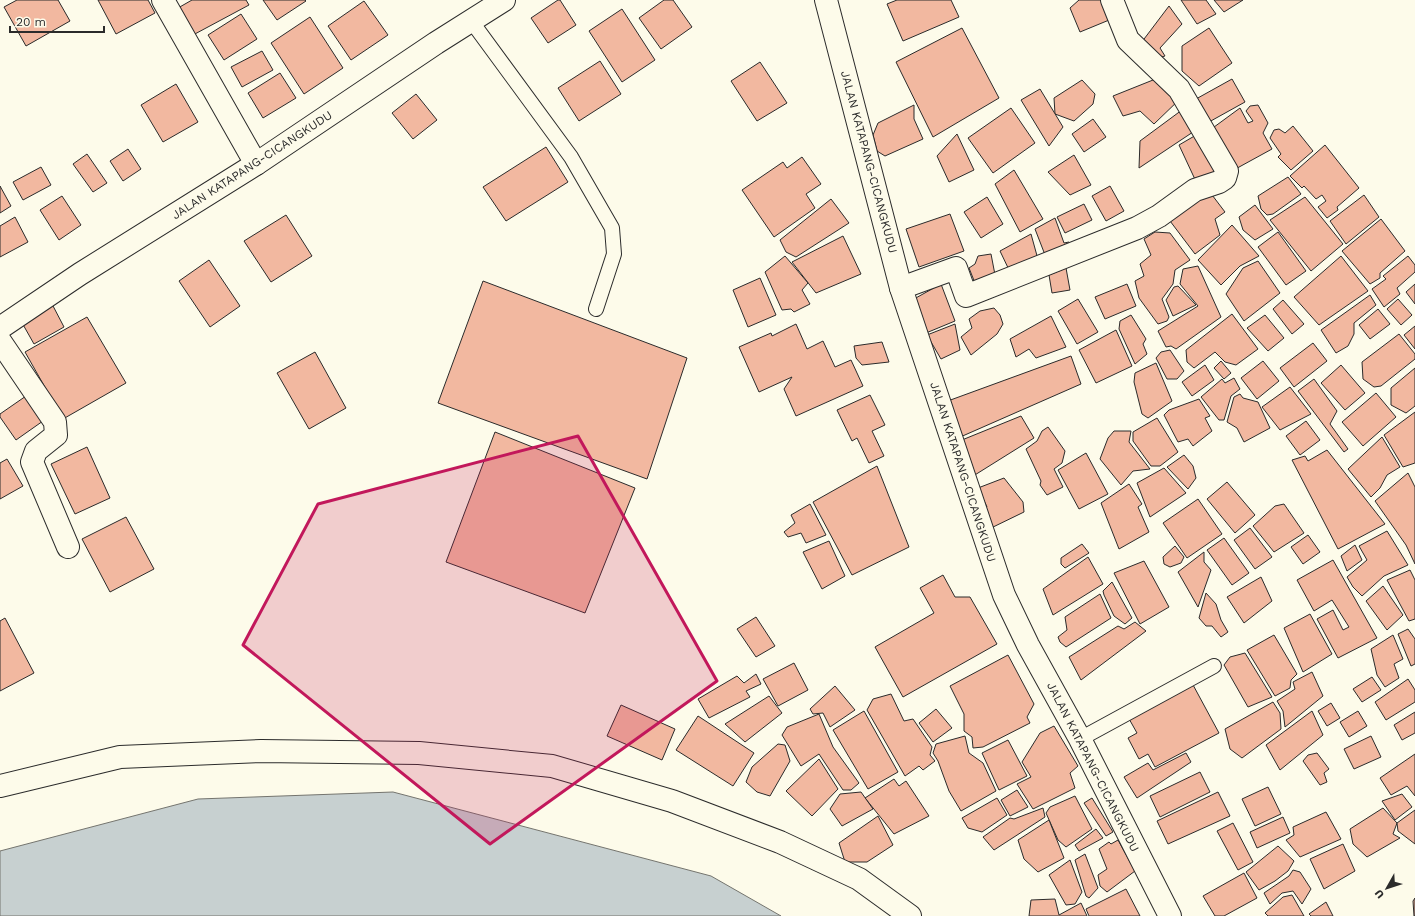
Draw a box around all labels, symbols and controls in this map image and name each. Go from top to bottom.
scale bar [10,8,104,34]
text: 20 m [16,15,46,29]
street label: JALAN KATAPANG-CICANGKUDU [838,69,900,255]
street label: JALAN KATAPANG-CICANGKUDU [169,108,335,222]
street label: JALAN KATAPANG-CICANGKUDU [927,380,999,564]
street label: JALAN KATAPANG-CICANGKUDU [1044,680,1142,854]
north arrow [1367,868,1407,908]
text: U [1372,887,1387,901]

